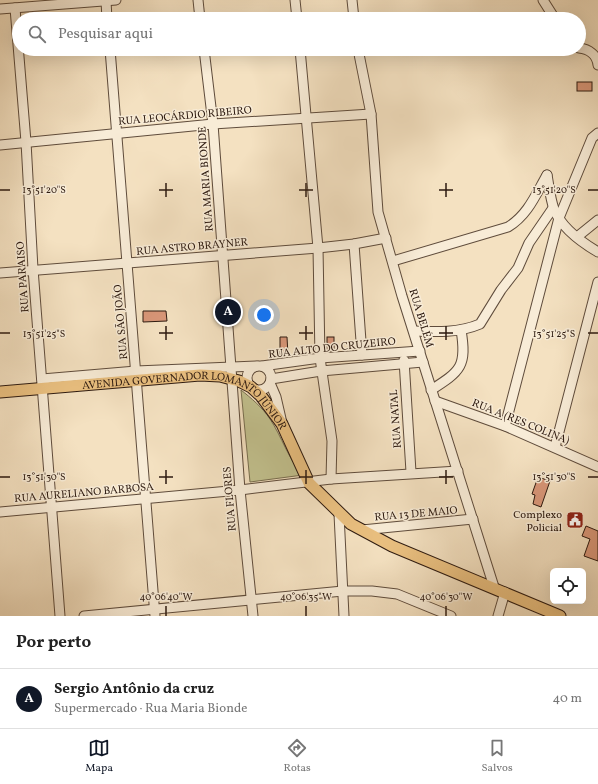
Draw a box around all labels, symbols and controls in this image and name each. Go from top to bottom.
search box [12,12,586,56]
icon: search [26,23,48,45]
text: Pesquisar aqui [58,24,153,45]
street label: RUA LEOCÁRDIO RIBEIRO [118,103,253,130]
street label: RUA MARIA BIONDE [195,125,218,232]
text: 13°51'20"S [22,183,66,197]
text: 13°51'20"S [532,183,576,197]
street label: RUA ASTRO BRAYNER [136,235,249,260]
street label: RUA PARAISO [14,241,33,313]
street label: RUA SÃO JOÃO [111,284,132,360]
street label: RUA BELÉM [404,287,437,350]
pin: A [215,297,241,327]
your location [254,305,274,325]
text: 13°51'25"S [23,327,65,341]
text: 13°51'25"S [533,327,575,341]
street label: RUA ALTO DO CRUZEIRO [268,334,397,363]
street label: AVENIDA GOVERNADOR LOMANTO JÚNIOR [82,369,290,433]
street label: RUA NATAL [387,389,406,449]
street label: RUA A (RES COLINA) [469,396,571,449]
street label: RUA FLORES [220,466,241,532]
text: 13°51'30"S [22,470,66,484]
text: 13°51'30"S [532,470,576,484]
street label: RUA AURELIANO BARBOSA [14,480,155,507]
street label: RUA 13 DE MAIO [374,503,458,526]
place label: Complexo Policial [513,508,562,536]
public building icon: Complexo Policial [565,510,585,530]
map controls [550,568,586,604]
button: locate [550,568,586,604]
text: 40°06'40"W [139,590,193,604]
text: 40°06'35"W [280,590,332,604]
text: 40°06'30"W [420,590,473,604]
text: Por perto [16,631,91,654]
text: Sergio Antônio da cruz [54,679,214,700]
text: A [24,690,34,708]
text: 40 m [553,690,582,708]
text: Supermercado · Rua Maria Bionde [54,700,247,718]
tab: Mapa [85,737,113,776]
tab: Rotas [284,737,311,776]
tab: Salvos [482,737,513,776]

